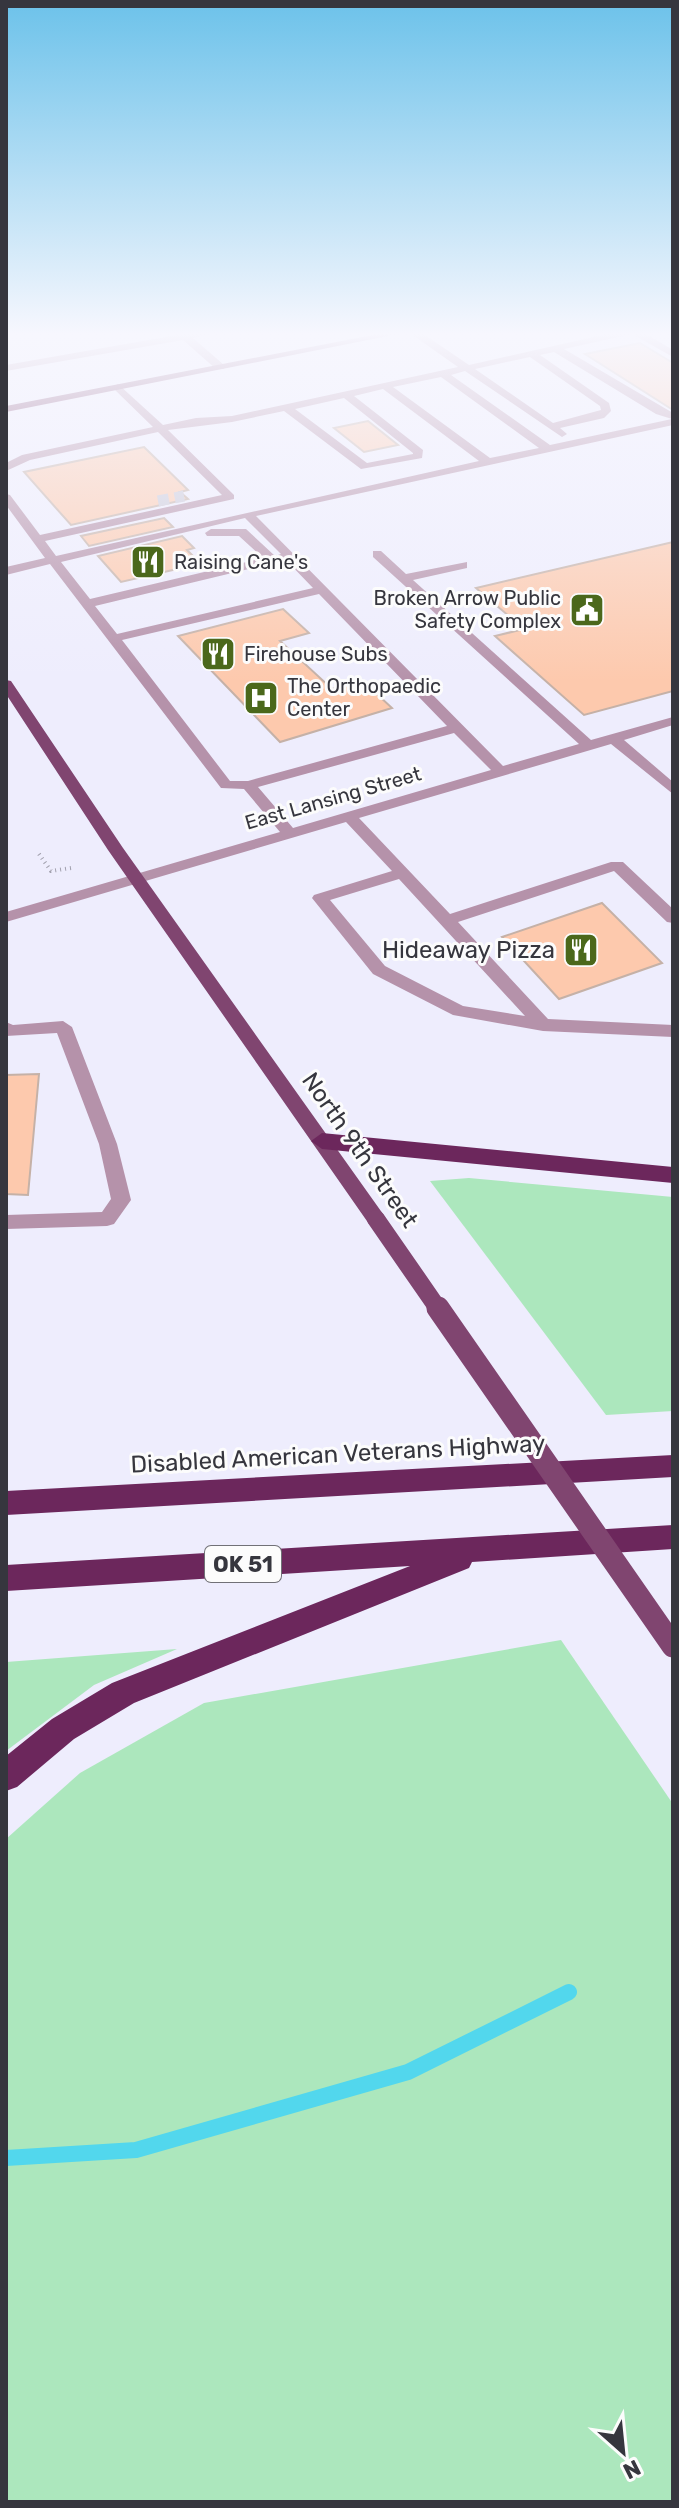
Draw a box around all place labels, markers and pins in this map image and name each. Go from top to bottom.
restaurant icon: Raising Cane's [129,543,167,581]
place label: Raising Cane's [174,550,308,574]
place label: Broken Arrow Public Safety Complex [374,586,561,633]
public building icon: Broken Arrow Public Safety Complex [568,591,606,629]
restaurant icon: Firehouse Subs [199,635,237,673]
place label: Firehouse Subs [244,642,388,666]
place label: The Orthopaedic Center [287,674,441,721]
hospital icon: The Orthopaedic Center [242,679,280,717]
restaurant icon: Hideaway Pizza [562,931,600,969]
place label: Hideaway Pizza [382,936,555,964]

